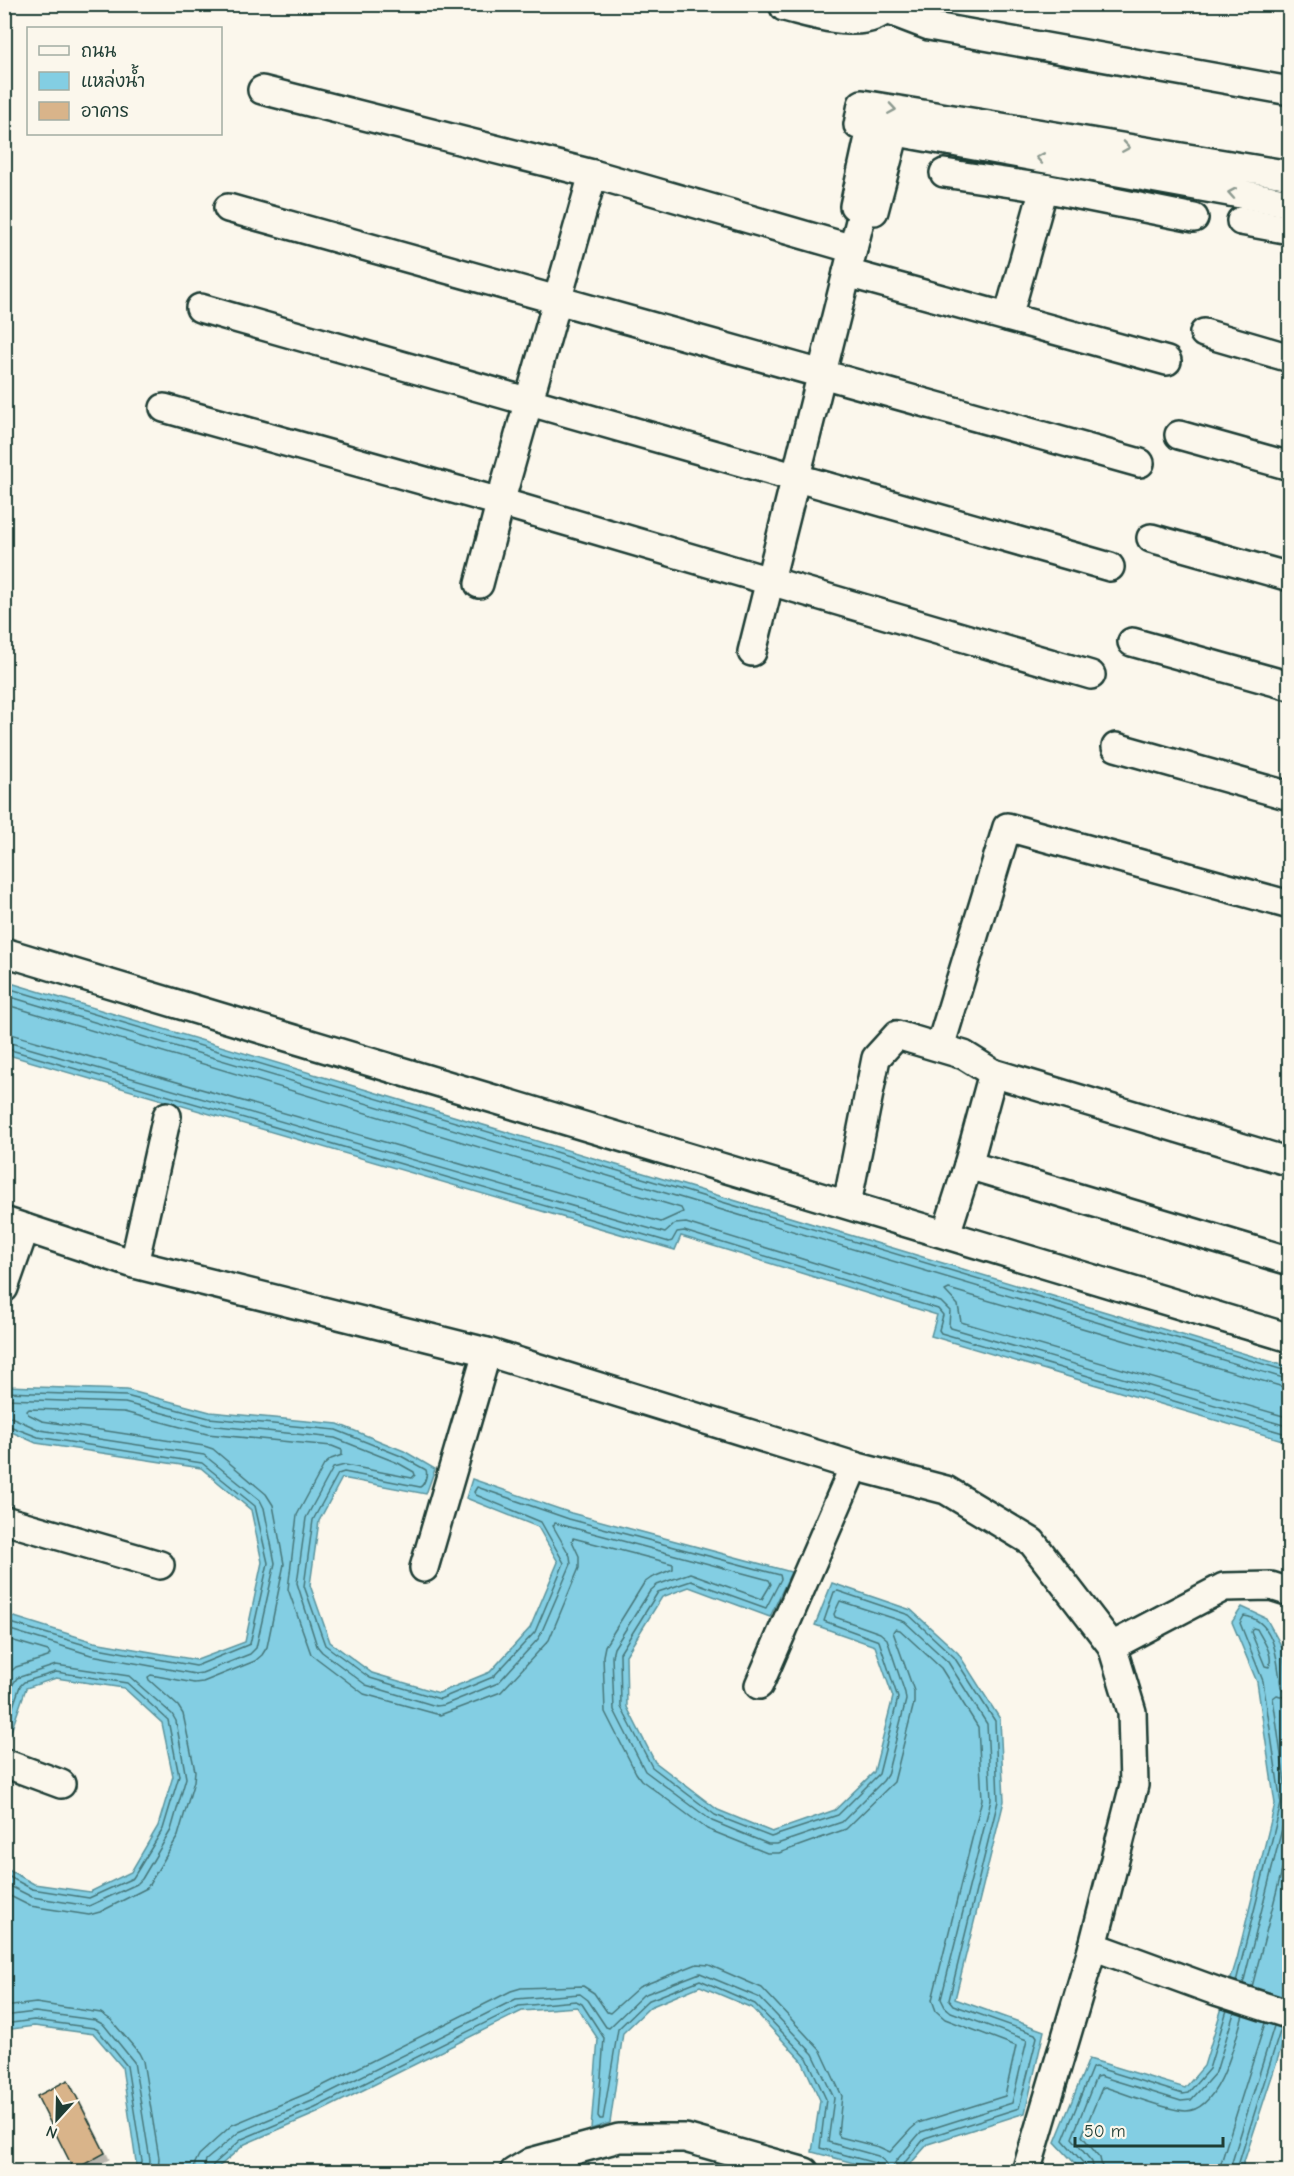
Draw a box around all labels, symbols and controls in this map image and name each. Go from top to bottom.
legend [27,27,222,135]
text: ถนน [81,41,116,62]
text: แหล่งน้ำ [81,64,145,92]
text: อาคาร [81,101,129,122]
one-way arrow [887,102,897,115]
one-way arrow [1120,140,1130,153]
one-way arrow [1035,152,1045,165]
one-way arrow [1227,187,1237,200]
north arrow [27,2089,87,2149]
scale bar [1075,2110,1224,2148]
text: 50 m [1084,2121,1126,2142]
text: N [44,2122,60,2142]

